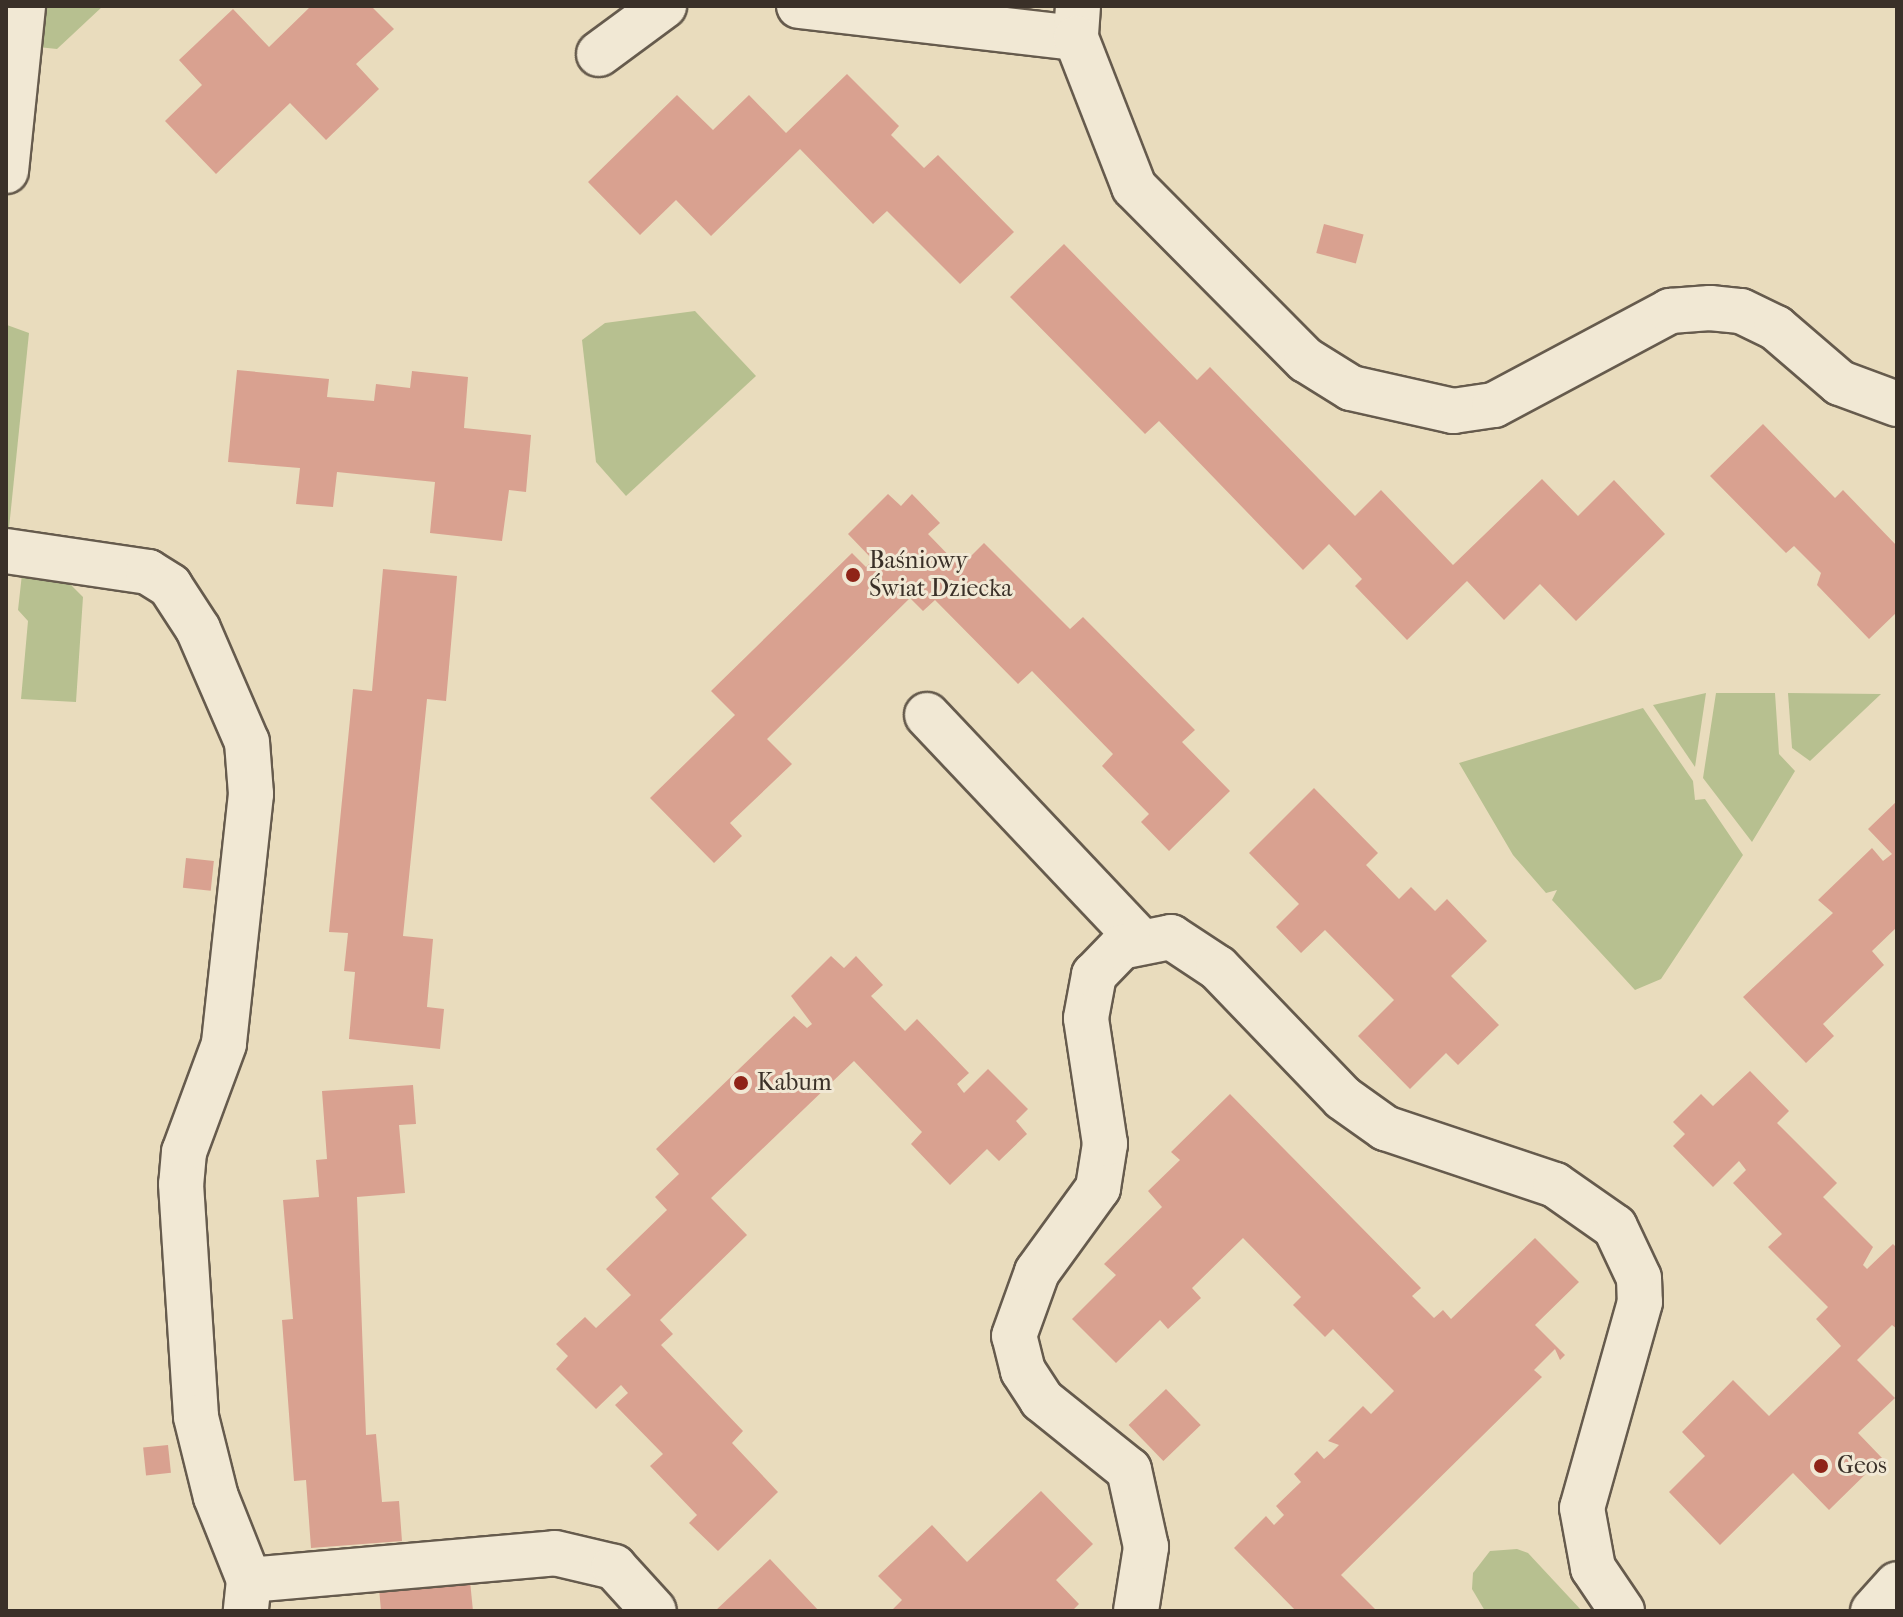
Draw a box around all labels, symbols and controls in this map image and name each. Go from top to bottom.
place label: Baśniowy Świat Dziecka [869,547,1012,603]
marker: Baśniowy Świat Dziecka [844,566,862,584]
place label: Kabum [757,1069,832,1097]
marker: Kabum [732,1074,750,1092]
place label: Geos [1837,1452,1887,1480]
marker: Geos [1812,1457,1830,1475]

